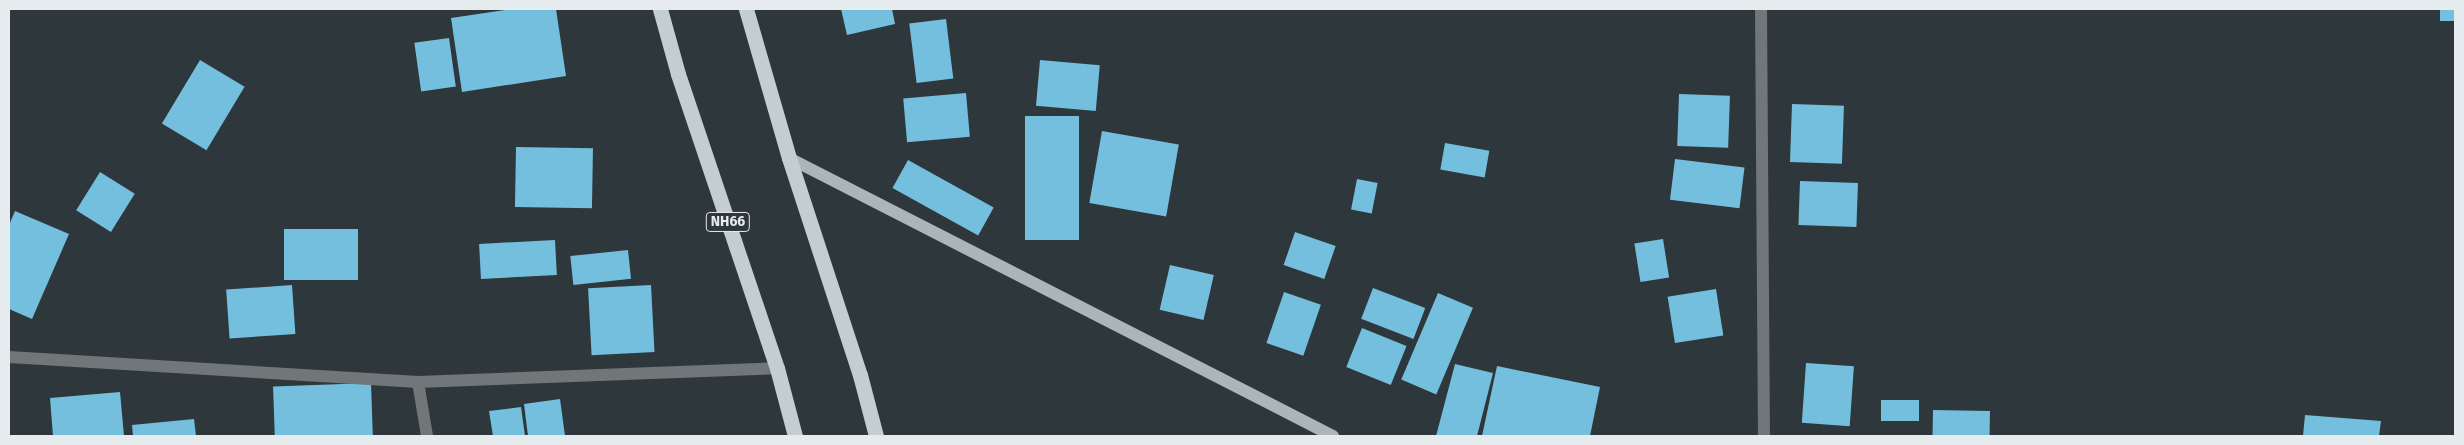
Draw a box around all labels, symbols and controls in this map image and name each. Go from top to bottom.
road number: NH66 [706,210,750,233]

